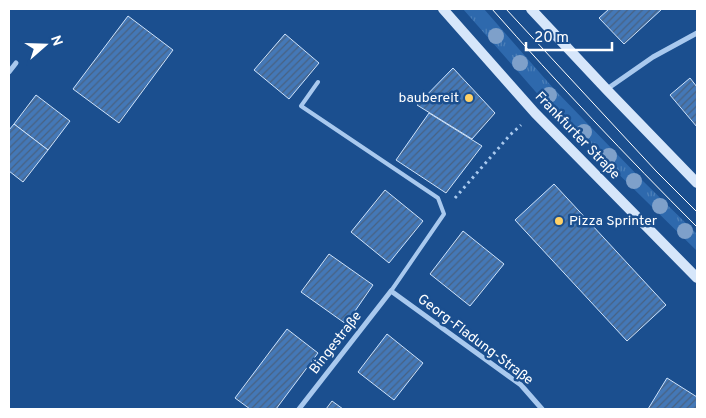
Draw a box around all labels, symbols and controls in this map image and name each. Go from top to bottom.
north arrow [20,20,70,70]
scale bar [526,20,612,52]
text: 20 m [534,29,569,48]
text: N [46,33,66,49]
street label: Frankfurter Straße [531,89,623,183]
place label: baubereit [398,90,459,107]
marker: baubereit [463,92,475,104]
place label: Pizza Sprinter [569,213,658,230]
marker: Pizza Sprinter [553,215,565,227]
street label: Georg-Fladung-Straße [414,291,536,389]
street label: Bingestraße [306,308,366,378]

